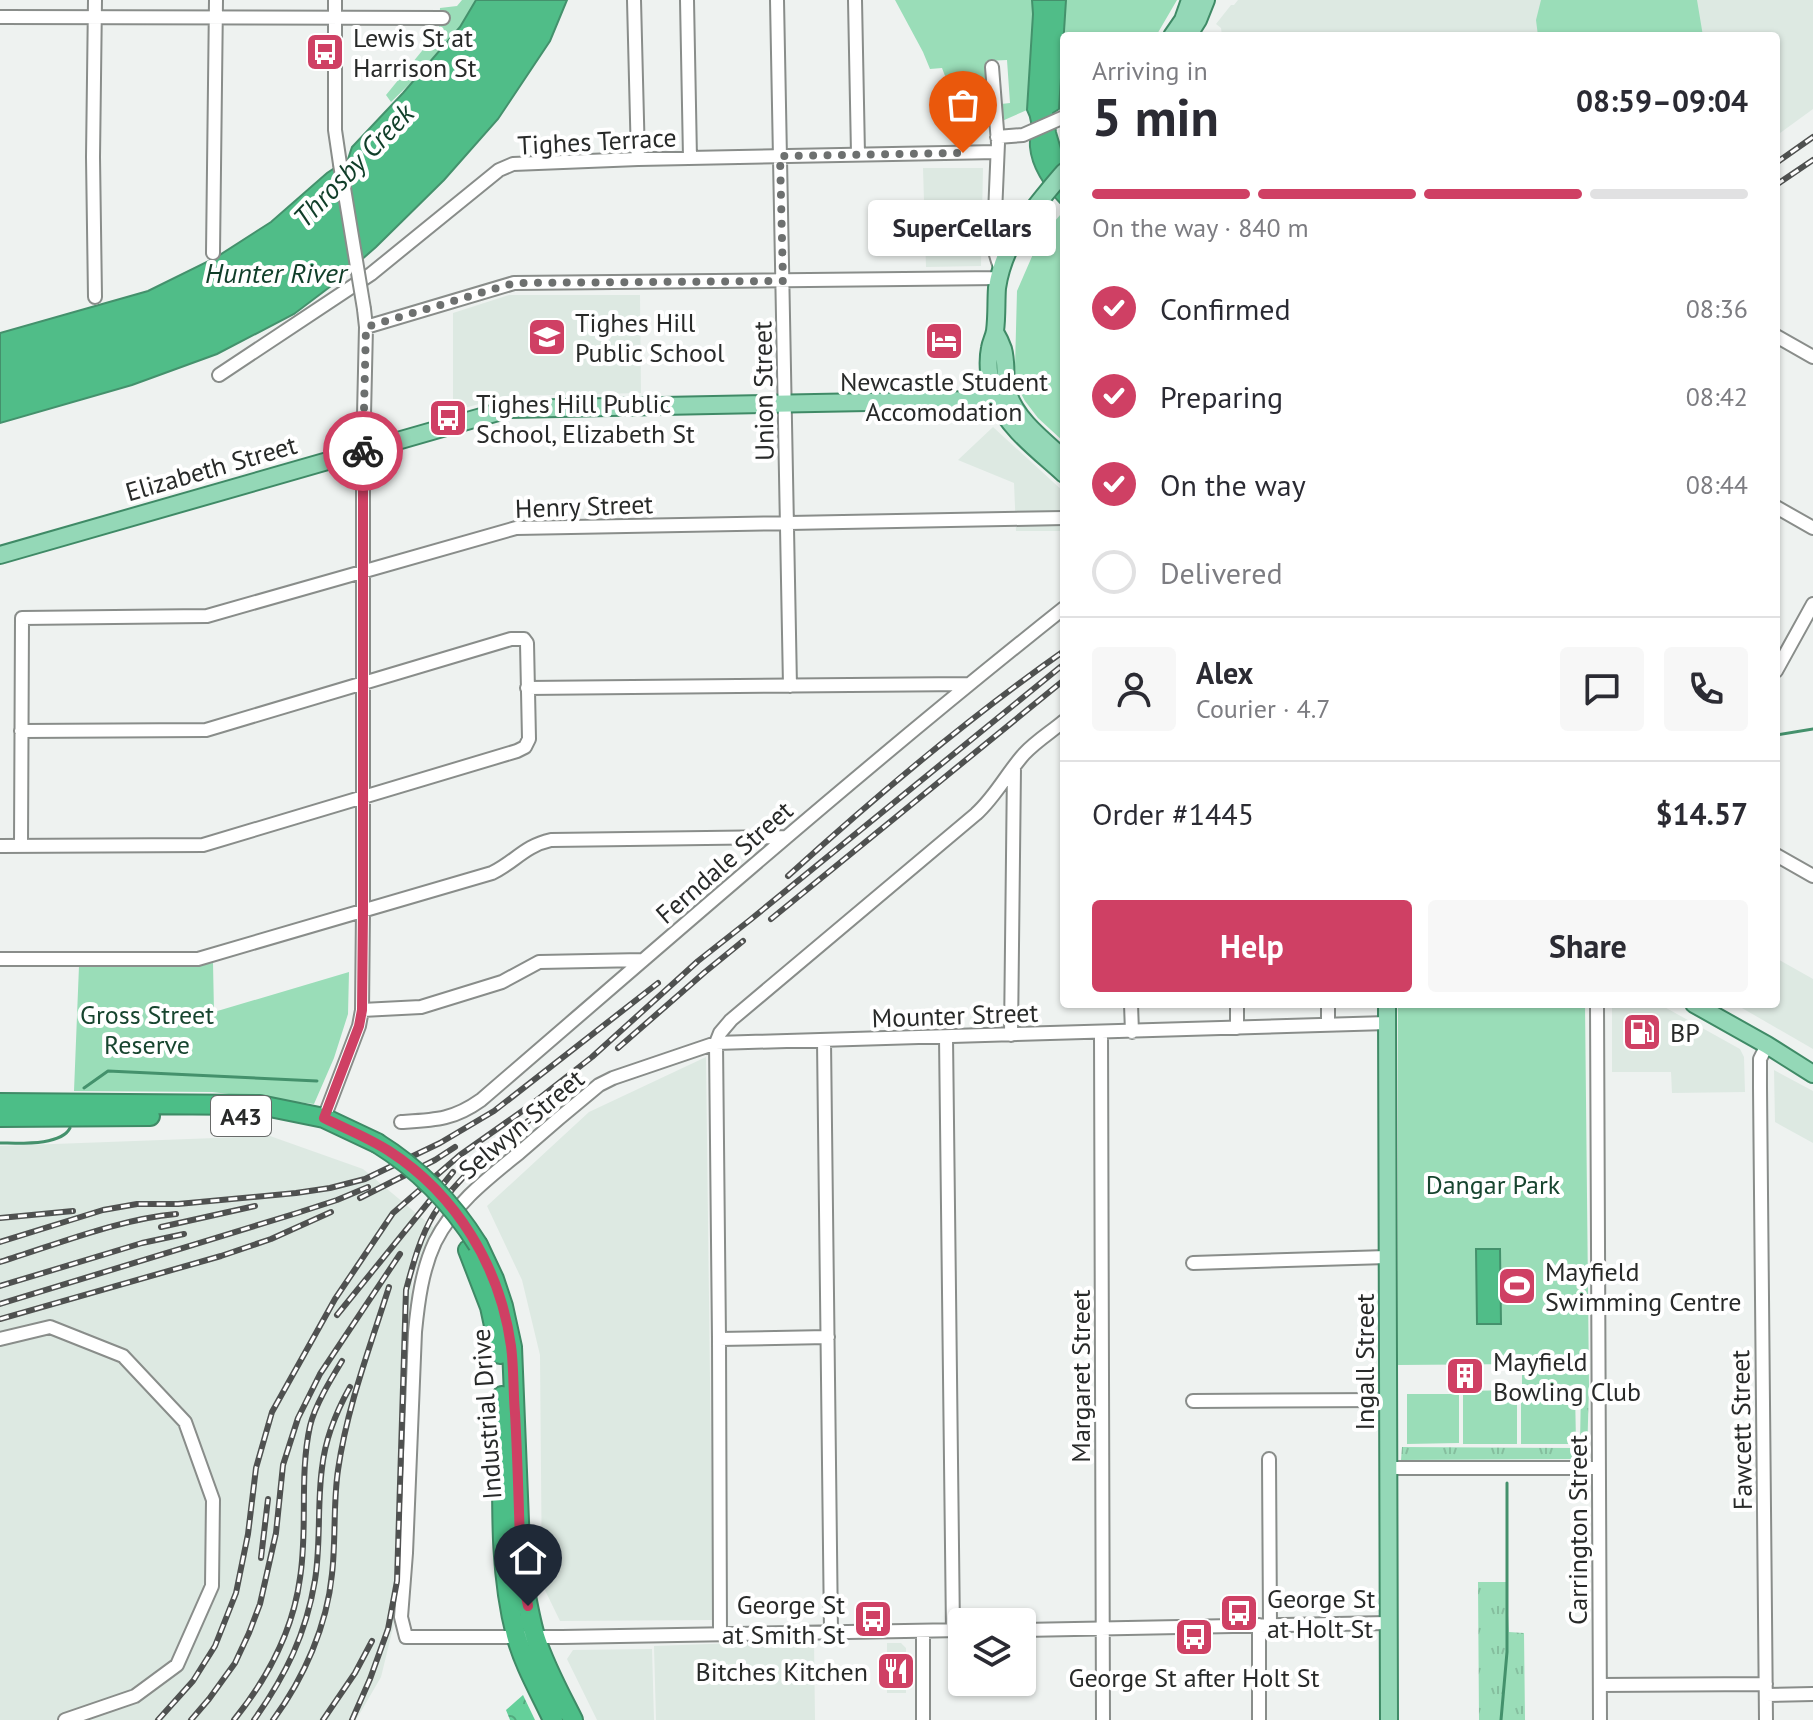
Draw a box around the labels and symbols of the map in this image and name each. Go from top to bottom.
place label: Lewis St at Harrison St [353,21,477,84]
bus stop icon: Lewis St at Harrison St [304,31,346,73]
pin [929,71,997,153]
water label: Throsby Creek [284,94,423,235]
street label: Tighes Terrace [517,120,677,162]
callout: SuperCellars [869,201,1057,257]
water label: Hunter River [205,254,349,291]
place label: Tighes Hill Public School [575,306,725,369]
school or university icon: Tighes Hill Public School [526,316,568,358]
hotel icon: Newcastle Student Accomodation [923,320,965,362]
street label: Union Street [745,321,781,461]
place label: Newcastle Student Accomodation [840,365,1048,428]
place label: Tighes Hill Public School, Elizabeth St [476,387,695,450]
bus stop icon: Tighes Hill Public School, Elizabeth St [427,397,469,439]
courier [323,411,403,491]
street label: Elizabeth Street [122,428,301,508]
street label: Henry Street [514,487,654,525]
street label: Ferndale Street [649,793,799,930]
street label: Mounter Street [871,996,1039,1034]
park label: Gross Street Reserve [80,998,214,1061]
fuel station icon: BP [1621,1011,1663,1053]
place label: BP [1670,1016,1700,1049]
street label: Selwyn Street [452,1062,591,1186]
road number: A43 [211,1096,271,1136]
park label: Dangar Park [1426,1168,1561,1201]
place label: Mayfield Swimming Centre [1545,1255,1741,1318]
sports icon: Mayfield Swimming Centre [1496,1265,1538,1307]
street label: Margaret Street [1064,1289,1097,1463]
street label: Ingall Street [1348,1293,1381,1431]
street label: Industrial Drive [464,1328,508,1500]
place label: Mayfield Bowling Club [1493,1345,1641,1408]
street label: Fawcett Street [1723,1349,1759,1511]
building icon: Mayfield Bowling Club [1444,1355,1486,1397]
street label: Carrington Street [1561,1435,1594,1625]
pin [494,1524,562,1606]
place label: George St at Holt St [1267,1582,1376,1645]
place label: George St at Smith St [722,1588,845,1651]
bus stop icon: George St at Holt St [1218,1592,1260,1634]
bus stop icon: George St at Smith St [852,1598,894,1640]
bus stop icon: George St after Holt St [1173,1616,1215,1658]
restaurant icon: Bitches Kitchen [875,1650,917,1692]
place label: Bitches Kitchen [696,1655,868,1688]
place label: George St after Holt St [1069,1661,1320,1694]

